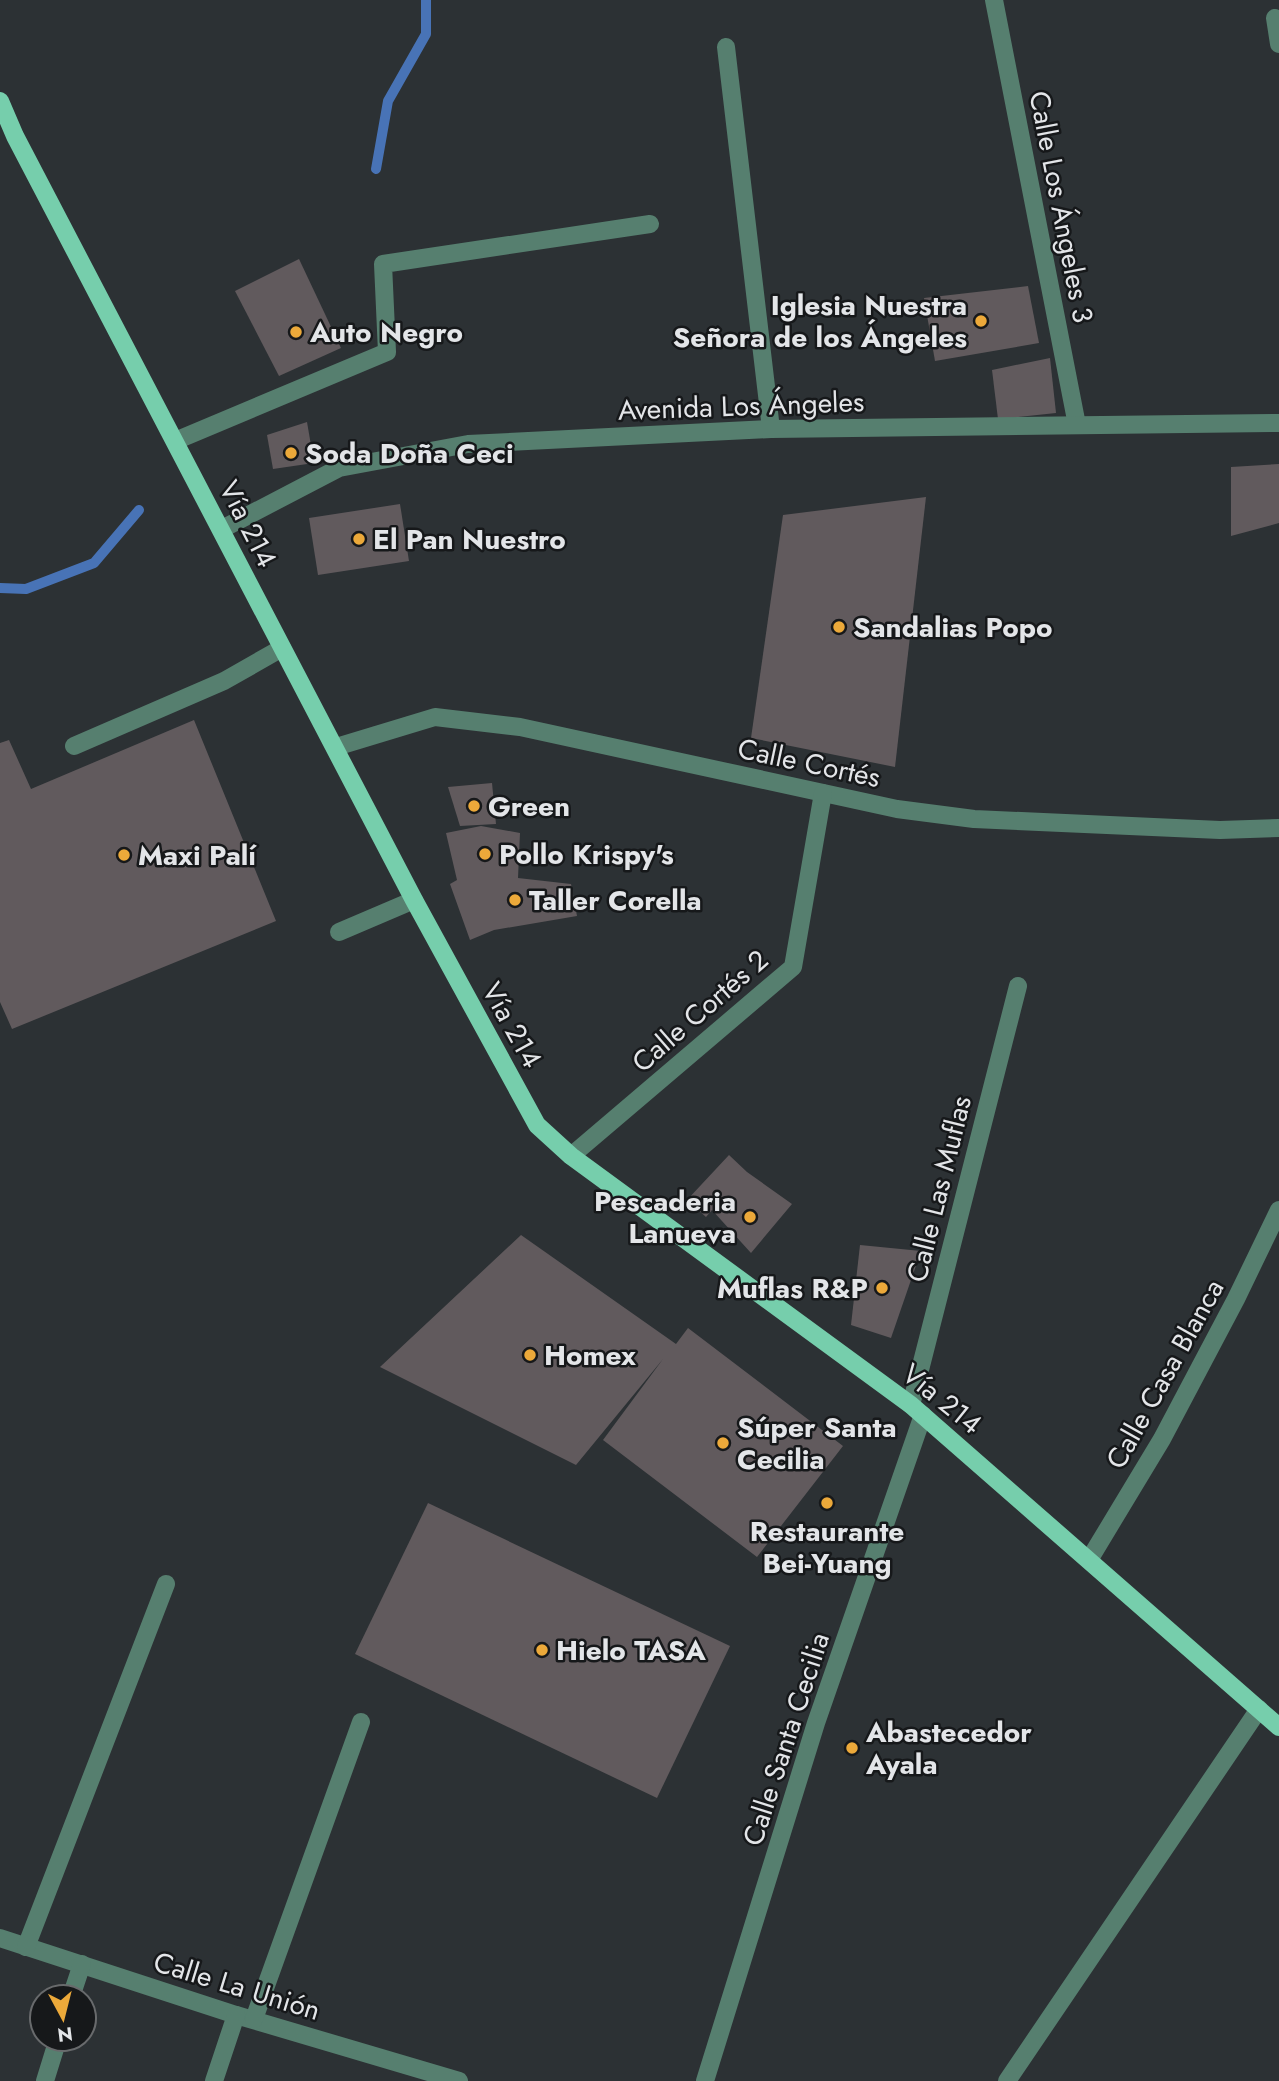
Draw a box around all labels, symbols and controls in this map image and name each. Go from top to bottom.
street label: Calle Los Ángeles 3 [1018,88,1104,326]
place label: Iglesia Nuestra Señora de los Ángeles [673,285,967,358]
place label: Auto Negro [309,312,463,353]
marker: Iglesia Nuestra Señora de los Ángeles [973,313,989,329]
marker: Auto Negro [288,324,304,340]
street label: Avenida Los Ángeles [617,381,865,431]
place label: Soda Doña Ceci [305,433,514,474]
marker: Soda Doña Ceci [283,445,299,461]
street label: Vía 214 [209,473,287,575]
place label: El Pan Nuestro [373,519,566,560]
marker: El Pan Nuestro [351,531,367,547]
place label: Sandalias Popo [853,607,1053,648]
marker: Sandalias Popo [831,619,847,635]
street label: Calle Cortés [734,728,884,798]
place label: Green [488,786,570,827]
marker: Green [466,798,482,814]
place label: Pollo Krispy's [499,834,674,875]
place label: Maxi Palí [138,835,257,876]
marker: Pollo Krispy's [477,846,493,862]
marker: Maxi Palí [116,847,132,863]
place label: Taller Corella [529,880,702,921]
marker: Taller Corella [507,892,523,908]
street label: Calle Cortés 2 [623,940,777,1082]
street label: Vía 214 [472,975,552,1075]
street label: Calle Las Muflas [896,1092,982,1286]
place label: Pescaderia Lanueva [594,1181,736,1254]
marker: Pescaderia Lanueva [742,1209,758,1225]
place label: Muflas R&P [717,1268,868,1309]
street label: Calle Casa Blanca [1096,1272,1234,1476]
marker: Muflas R&P [874,1280,890,1296]
place label: Homex [544,1335,636,1376]
marker: Homex [522,1347,538,1363]
street label: Vía 214 [893,1354,991,1444]
place label: Súper Santa Cecilia [737,1407,897,1480]
marker: Súper Santa Cecilia [715,1435,731,1451]
marker: Restaurante Bei-Yuang [819,1495,835,1511]
place label: Restaurante Bei-Yuang [750,1511,904,1584]
street label: Calle Santa Cecilia [732,1627,840,1851]
place label: Hielo TASA [556,1630,706,1671]
marker: Hielo TASA [534,1642,550,1658]
place label: Abastecedor Ayala [865,1712,1032,1785]
marker: Abastecedor Ayala [844,1740,860,1756]
street label: Calle La Unión [149,1941,325,2031]
north arrow [28,1983,98,2053]
text: N [56,2020,74,2049]

